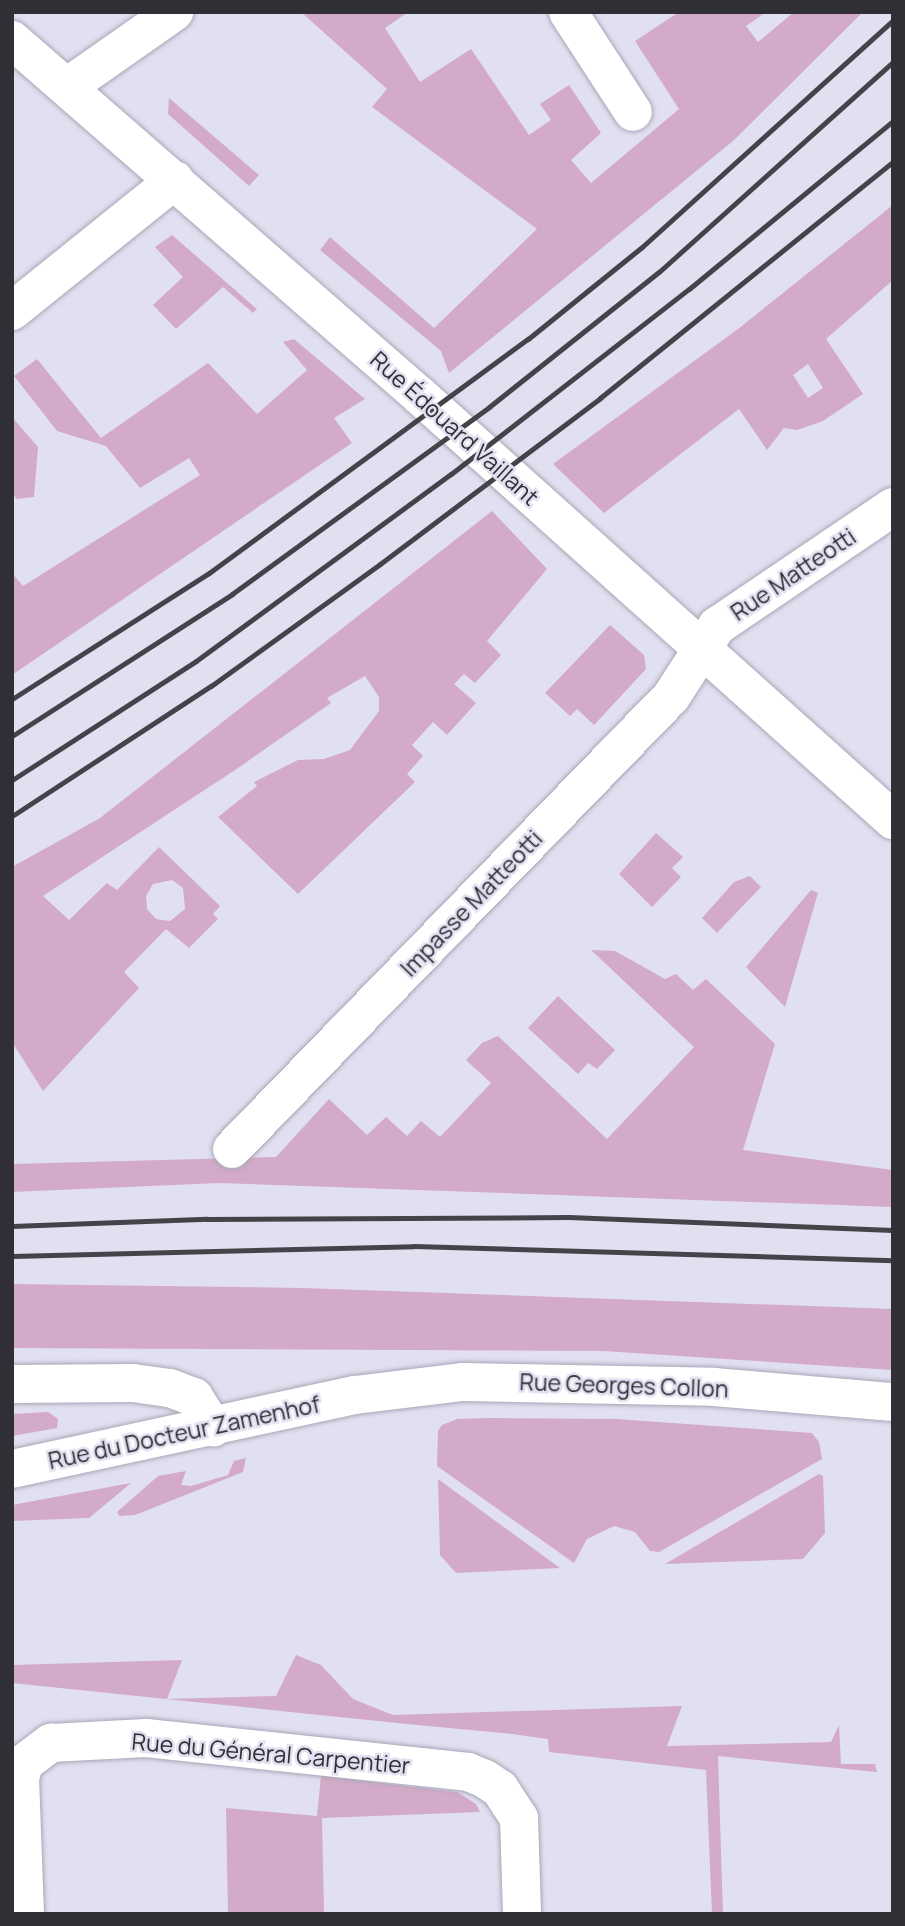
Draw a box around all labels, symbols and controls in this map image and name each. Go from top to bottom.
street label: Rue Édouard Vaillant [365,345,545,511]
street label: Rue Matteotti [725,522,861,626]
street label: Impasse Matteotti [394,824,548,982]
street label: Rue Georges Collon [519,1368,729,1402]
street label: Rue du Docteur Zamenhof [46,1390,322,1474]
street label: Rue du Général Carpentier [131,1727,411,1779]

